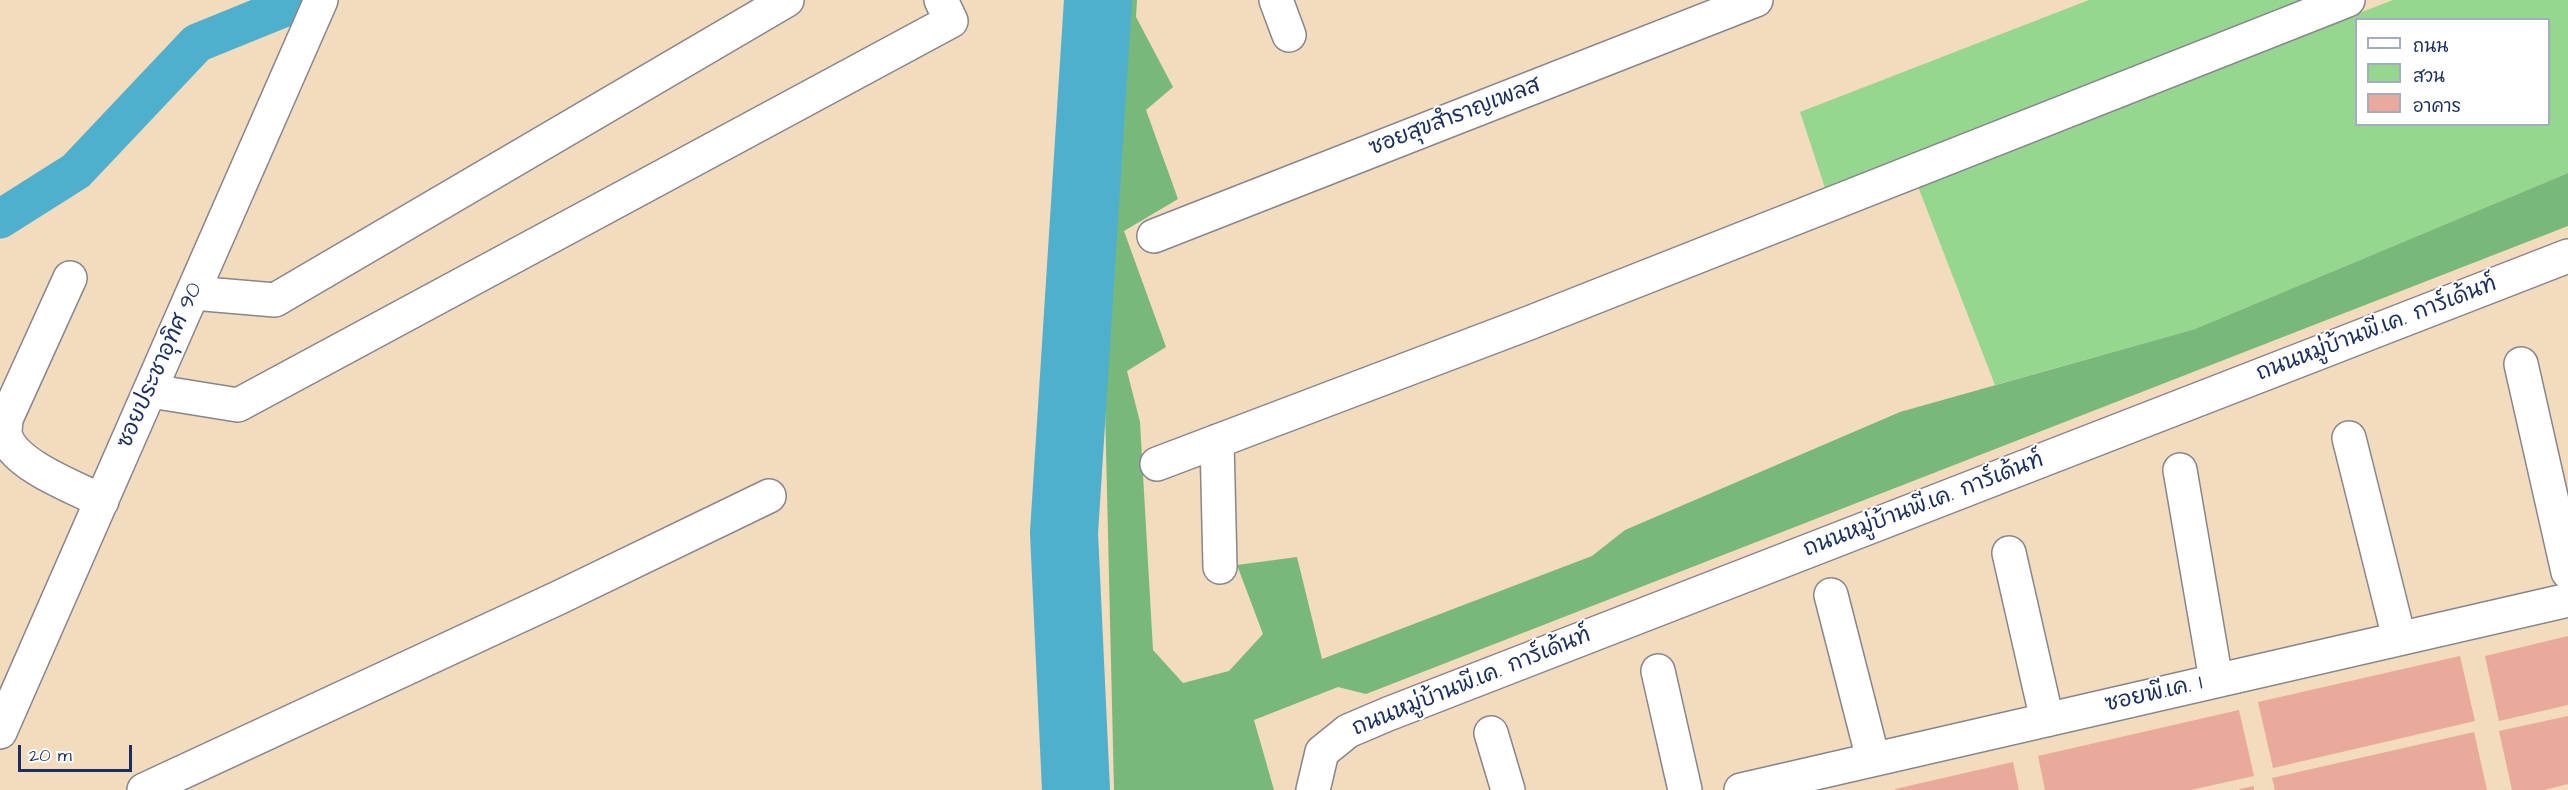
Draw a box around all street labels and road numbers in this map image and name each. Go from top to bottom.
street label: ซอยสุขสำราญเพลส [1366,73,1544,163]
street label: ถนนหมู่บ้านพี.เค. การ์เด้นท์ [2253,272,2501,388]
street label: ซอยประชาอุทิศ 90 [113,279,209,453]
street label: ถนนหมู่บ้านพี.เค. การ์เด้นท์ [1800,448,2048,564]
street label: ถนนหมู่บ้านพี.เค. การ์เด้นท์ [1349,623,1595,743]
street label: ซอยพี.เค. 1 [2103,671,2205,719]

